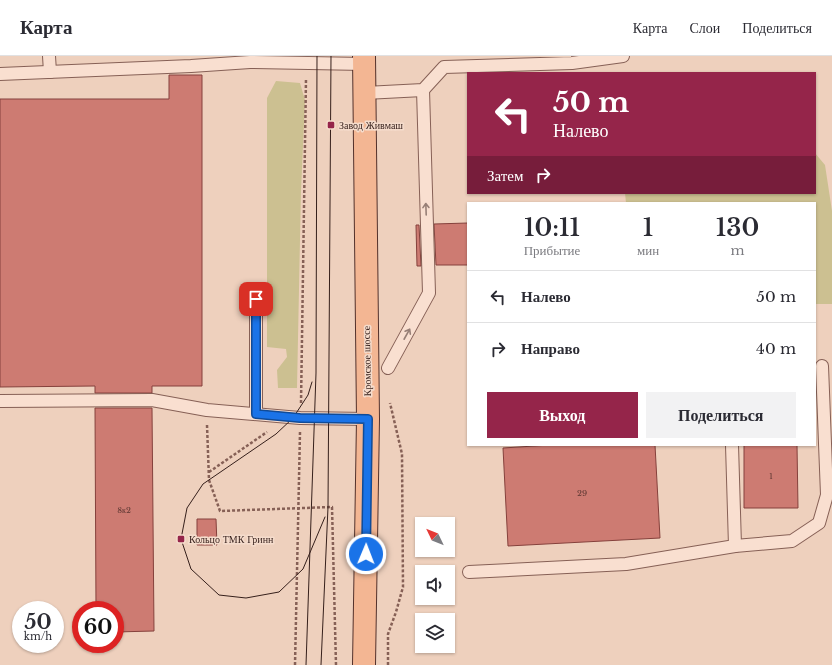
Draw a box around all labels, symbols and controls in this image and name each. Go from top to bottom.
text: Карта [20,16,72,39]
text: Карта [633,19,667,37]
text: Слои [689,19,720,37]
text: Поделиться [742,19,812,37]
text: 50 m [553,85,629,120]
icon: left [487,88,539,140]
place label: Завод Живмаш [339,119,403,132]
marker: Завод Живмаш [326,120,336,130]
text: Налево [553,120,609,142]
icon: right [532,164,554,186]
text: Затем [487,166,524,185]
one-way arrow [422,203,430,216]
text: 10:11 [524,213,580,242]
text: 1 [643,213,653,242]
text: 130 [716,213,759,242]
text: Прибытие [524,242,580,259]
text: мин [637,242,659,259]
text: m [731,242,745,259]
pin [239,282,273,316]
icon: left [487,286,509,308]
text: Налево [521,287,571,306]
text: 50 m [756,287,796,306]
icon: arrive [245,288,267,310]
street label: Кромское шоссе [360,325,374,396]
one-way arrow [404,328,412,340]
icon: right [487,338,509,360]
text: Направо [521,339,580,358]
text: 40 m [756,339,796,358]
button: Выход [487,392,638,438]
button: Поделиться [646,392,796,438]
house number: 1 [769,471,773,481]
house number: 29 [577,488,587,498]
house number: 8к2 [117,505,131,515]
north arrow [415,517,455,557]
map controls [415,517,455,653]
place label: Кольцо ТМК Гринн [189,533,274,546]
position arrow [345,533,387,575]
marker: Кольцо ТМК Гринн [176,534,186,544]
button: sound [415,565,455,605]
speed limit sign: 60 [72,601,124,653]
text: 50 [25,610,52,634]
button: layers [415,613,455,653]
text: km/h [24,630,52,643]

